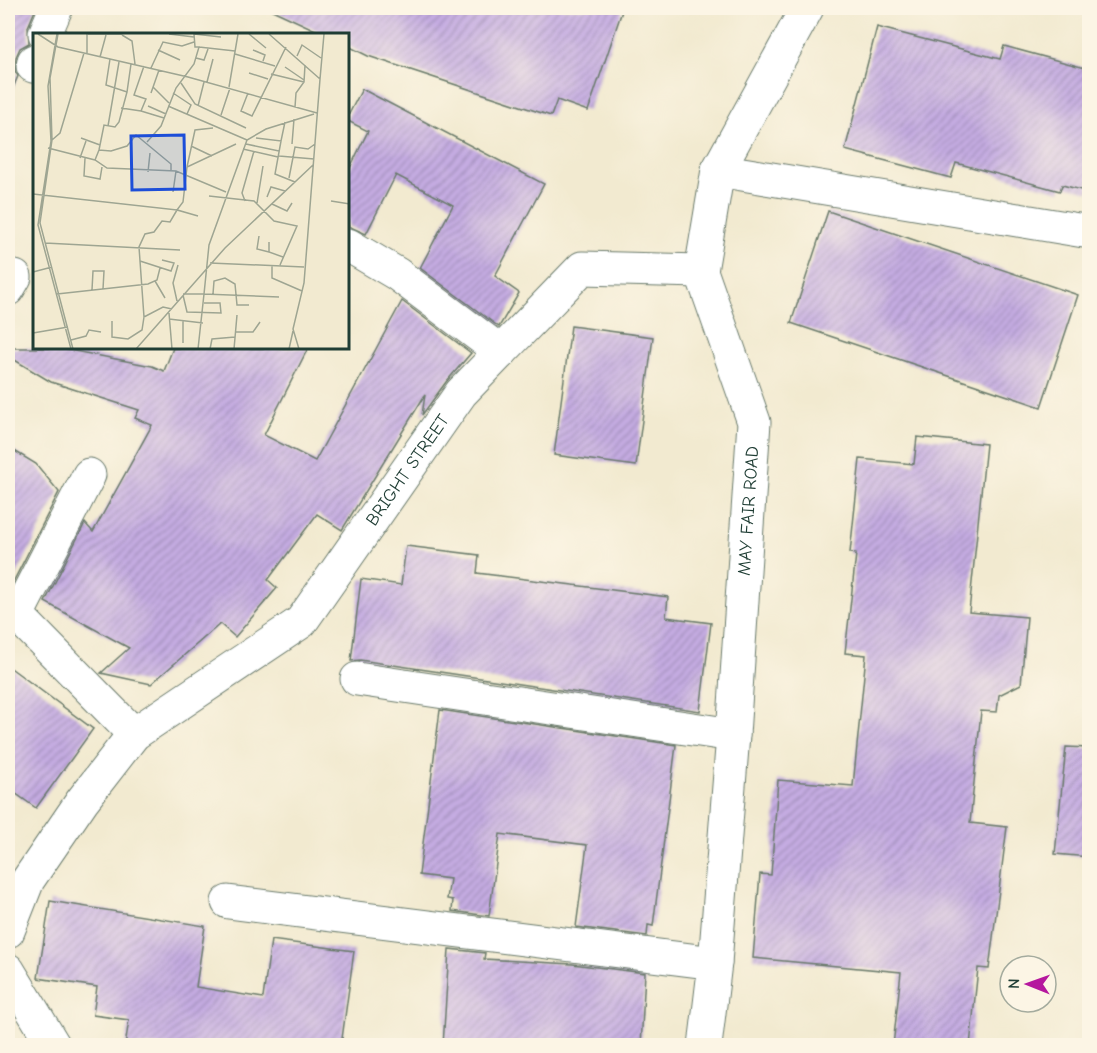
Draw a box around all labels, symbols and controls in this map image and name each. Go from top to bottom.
inset map [33,33,350,350]
street label: BRIGHT STREET [362,410,454,530]
street label: MAY FAIR ROAD [734,445,763,576]
north arrow [998,954,1058,1014]
text: N [1005,978,1023,989]

